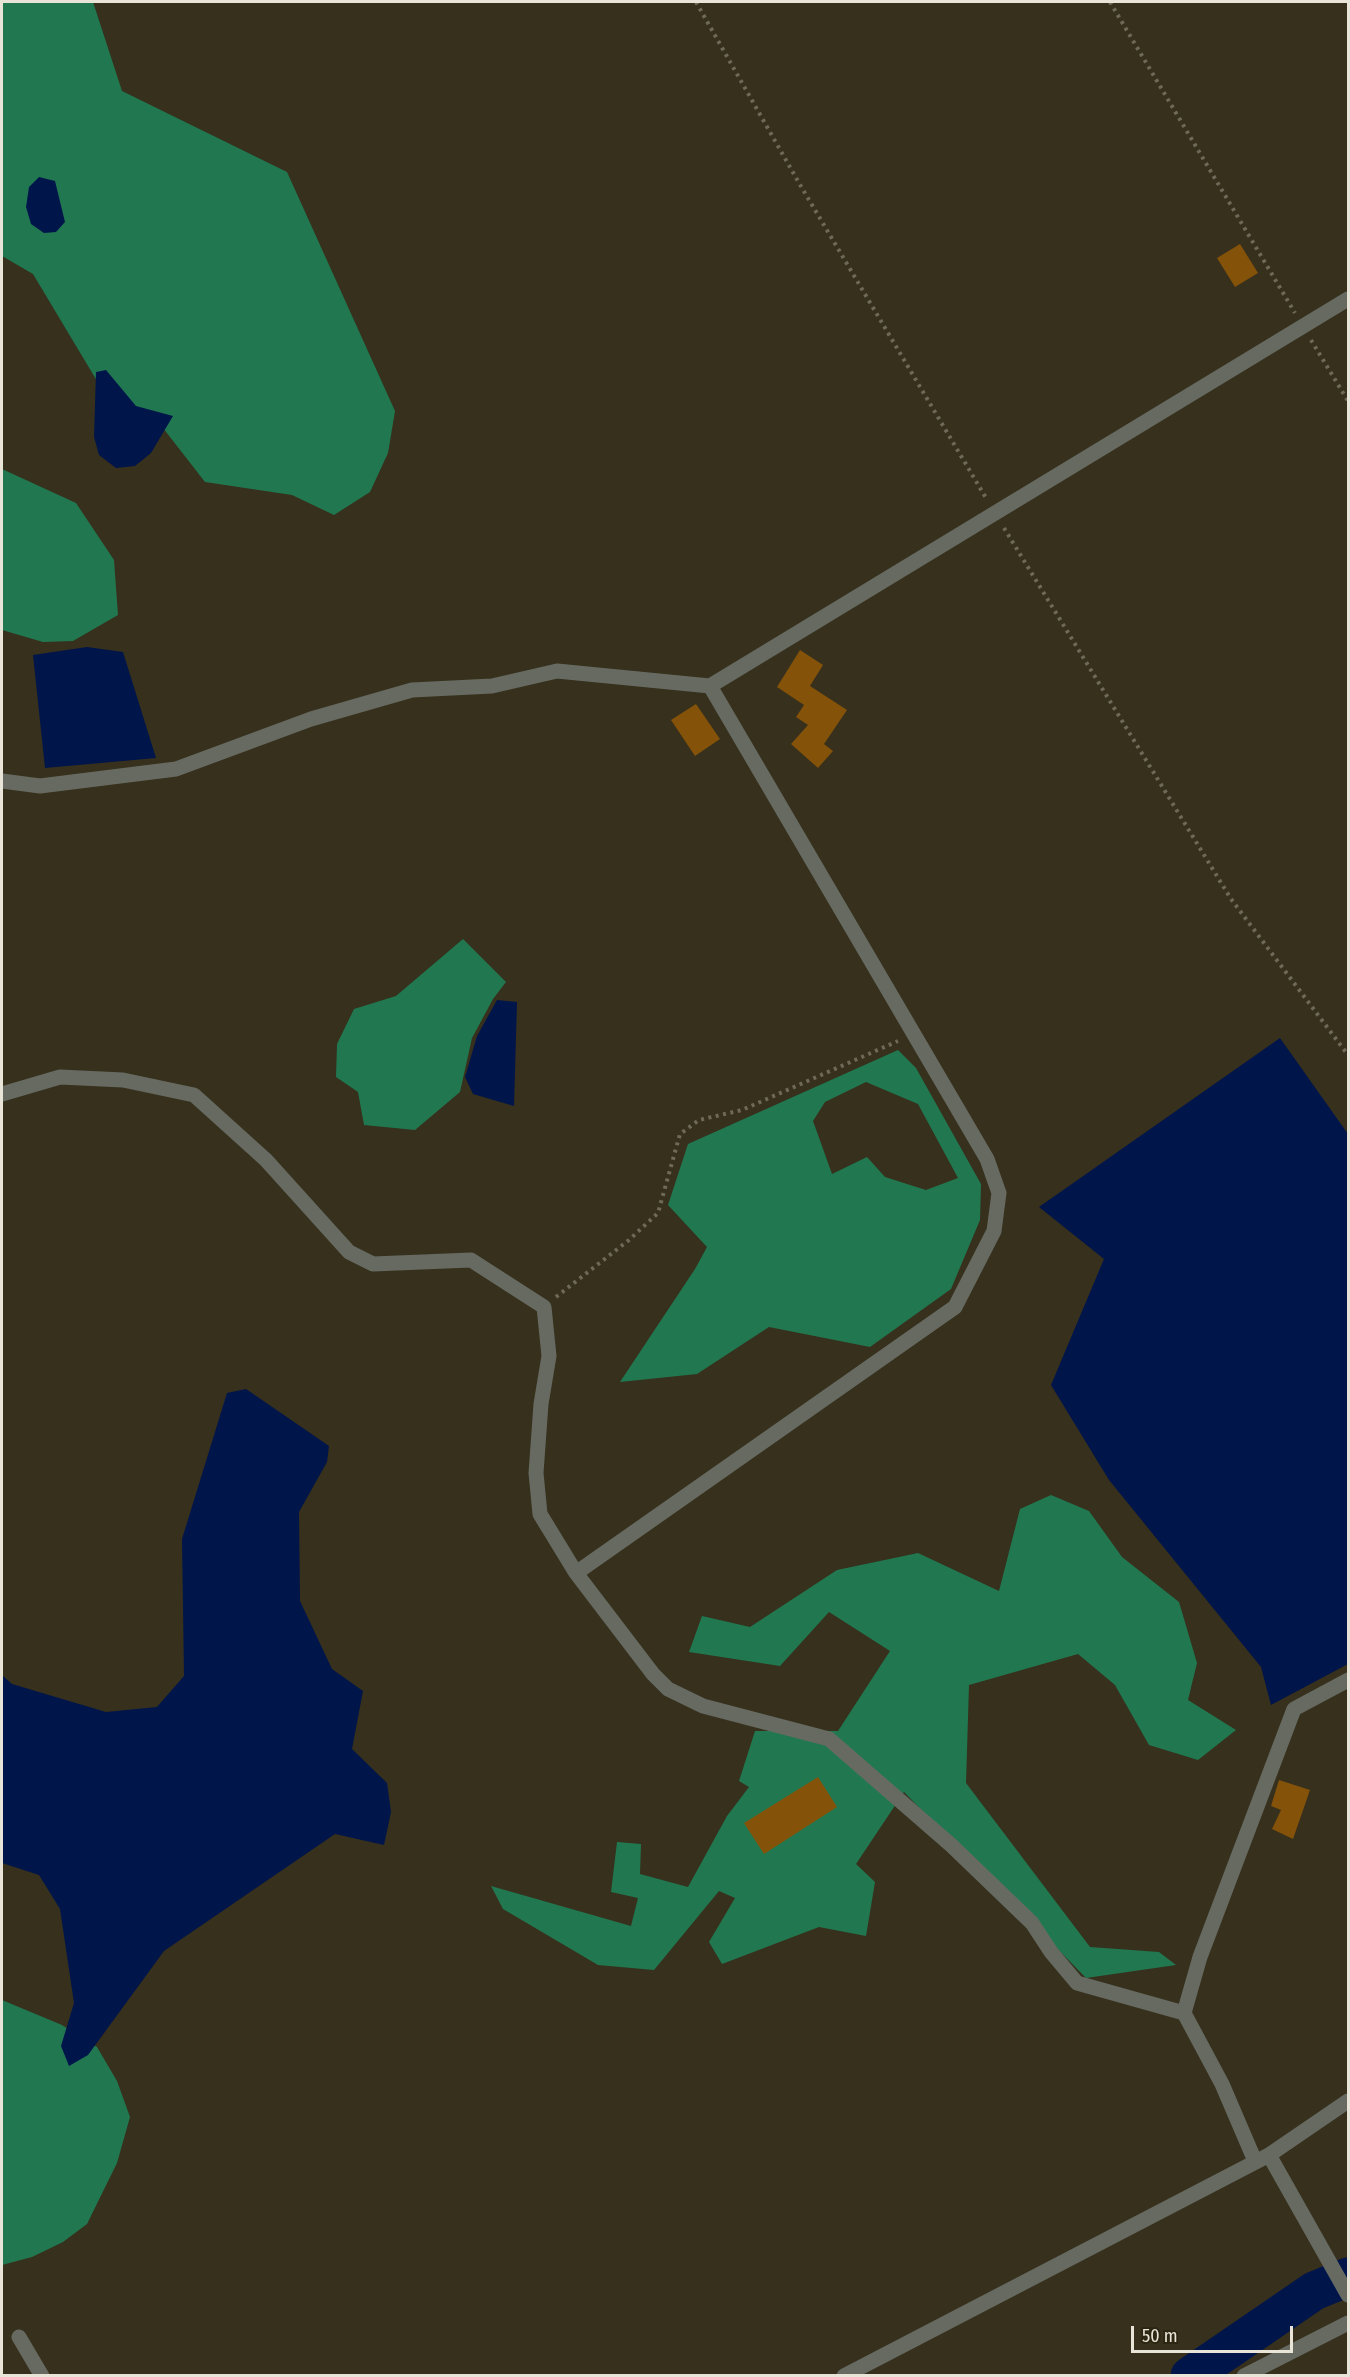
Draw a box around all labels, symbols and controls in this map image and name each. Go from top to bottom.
scale bar [1134,2314,1296,2352]
text: 50 m [1142,2325,1178,2347]

